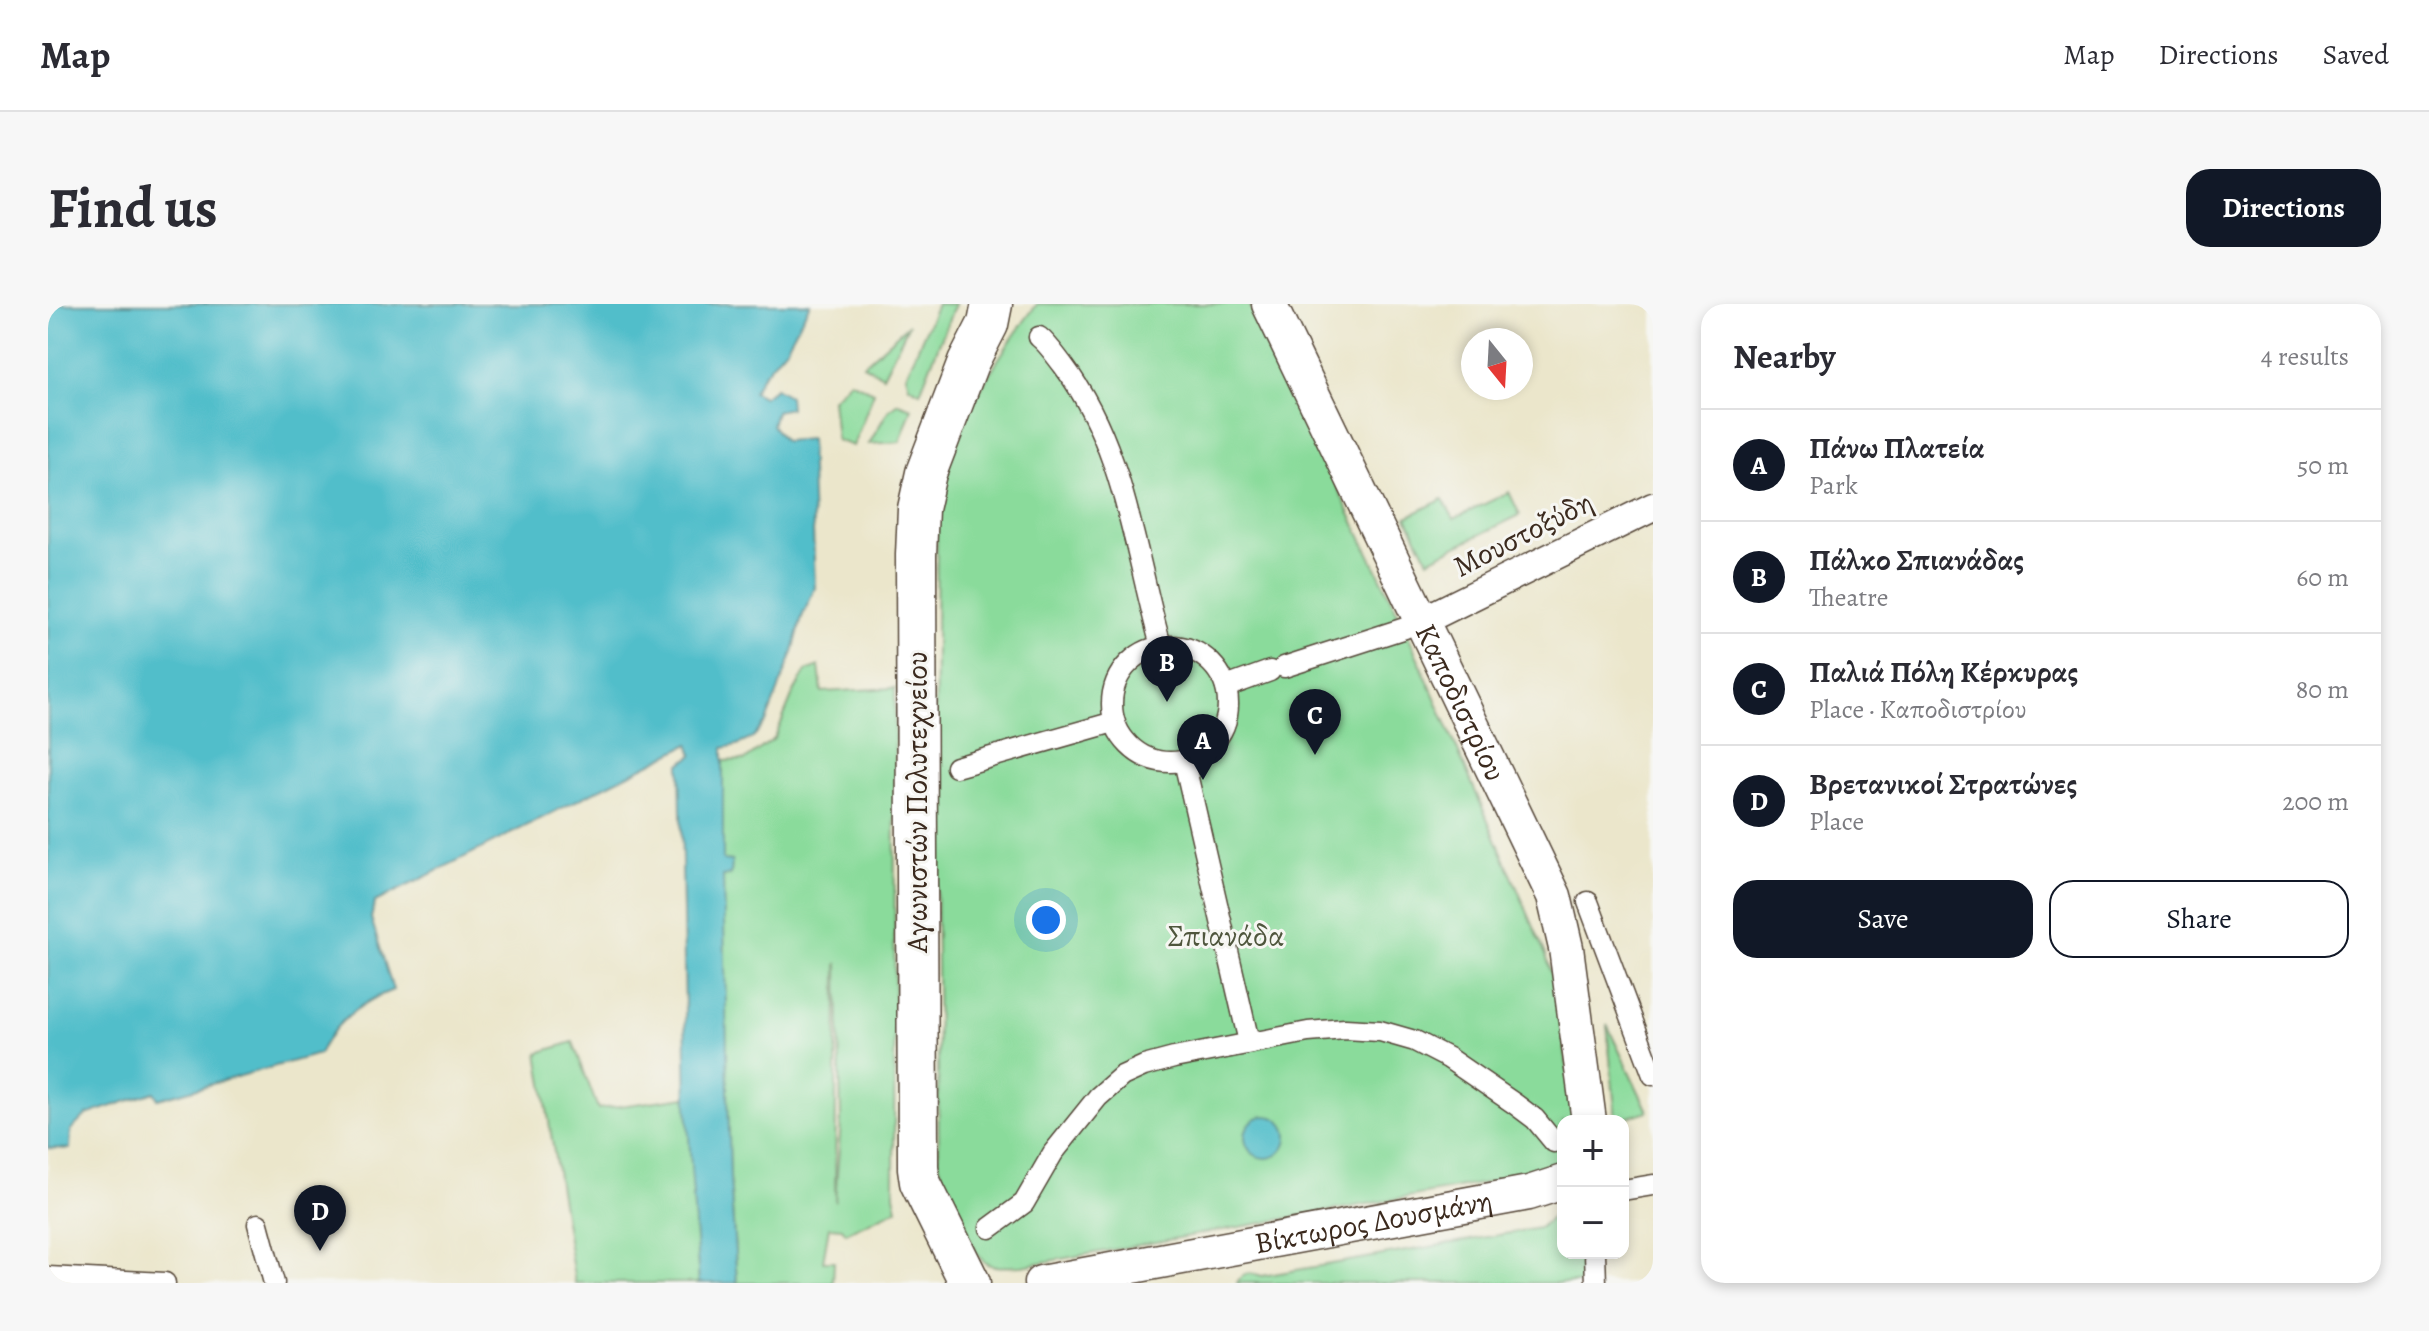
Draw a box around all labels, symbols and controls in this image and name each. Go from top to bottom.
text: Map [40,29,110,81]
text: Map [2063,36,2114,74]
text: Directions [2158,36,2279,74]
text: Saved [2323,36,2389,74]
button: Directions [2186,169,2381,247]
text: Find us [48,170,218,246]
north arrow [1461,328,1533,400]
text: Nearby [1733,333,1836,380]
text: 4 results [2261,339,2349,374]
text: Πάνω Πλατεία [1809,428,1985,468]
text: A [1751,448,1767,483]
text: 50 m [2297,448,2349,483]
text: Park [1809,468,1858,503]
street label: Μουστοξύδη [1446,482,1600,586]
text: Πάλκο Σπιανάδας [1809,540,2024,580]
text: B [1751,560,1767,595]
text: 60 m [2296,560,2349,595]
text: Theatre [1809,580,1888,615]
street label: Καποδιστρίου [1406,617,1516,787]
pin: B [1141,636,1193,702]
street label: Αγωνιστών Πολυτεχνείου [897,651,937,954]
text: Παλιά Πόλη Κέρκυρας [1809,652,2078,692]
text: C [1751,672,1767,707]
text: 80 m [2296,672,2349,707]
pin: C [1289,689,1341,755]
text: Place · Καποδιστρίου [1809,692,2027,727]
pin: A [1177,714,1229,780]
text: Βρετανικοί Στρατώνες [1809,764,2077,804]
text: D [1750,784,1768,819]
text: 200 m [2282,784,2349,819]
text: Place [1809,804,1864,839]
button: Save [1733,880,2033,958]
button: Share [2049,880,2349,958]
your location [1026,900,1066,940]
park label: Σπιανάδα [1168,916,1284,956]
map controls [1557,1115,1629,1259]
button: + [1557,1115,1629,1187]
street label: Βίκτωρος Δουσμάνη [1251,1180,1496,1263]
pin: D [294,1185,346,1251]
button: − [1557,1187,1629,1259]

